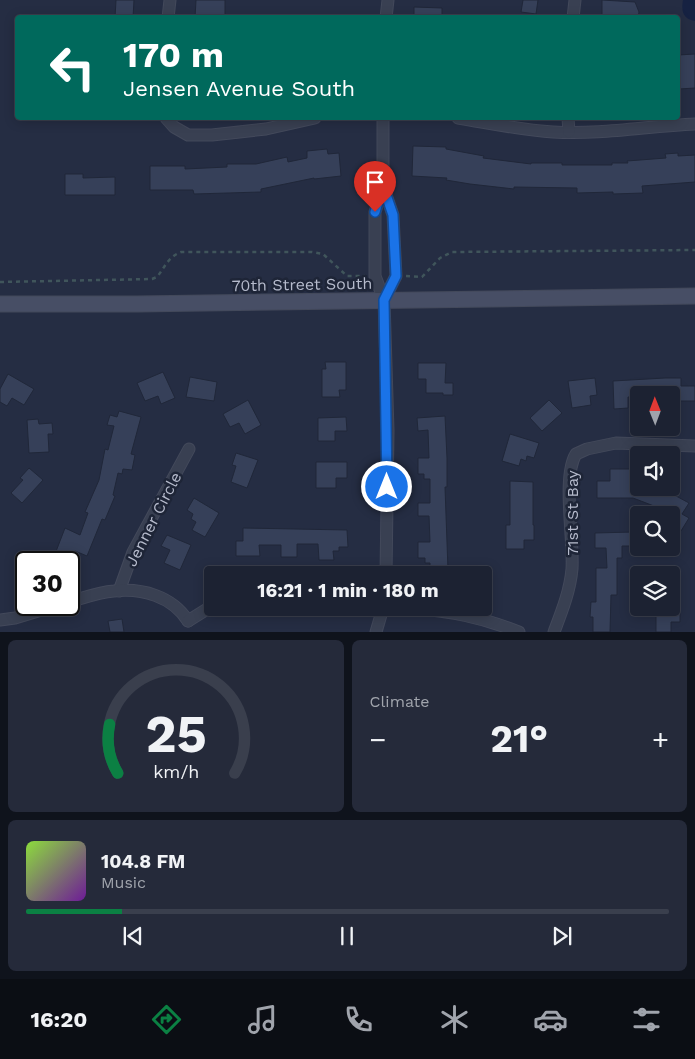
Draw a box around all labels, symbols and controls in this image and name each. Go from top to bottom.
text: 170 m [123,34,224,76]
icon: left [40,35,105,100]
text: Jensen Avenue South [123,76,355,101]
pin [354,161,396,212]
icon: arrive [361,168,389,196]
street label: 70th Street South [232,274,372,295]
north arrow [630,386,680,436]
map controls [630,386,680,616]
button: sound [630,446,680,496]
position arrow [360,460,412,512]
street label: Jenner Circle [122,469,185,570]
street label: 71st St Bay [563,470,582,556]
button: search [630,506,680,556]
speed limit sign: 30 [15,551,80,616]
button: layers [630,566,680,616]
text: 16:21 · 1 min · 180 m [257,579,439,602]
text: Climate [370,692,430,711]
text: 25 [145,704,206,765]
text: 21° [490,717,548,761]
text: − [370,723,386,756]
text: + [652,723,669,756]
text: km/h [153,761,199,782]
text: 104.8 FM [101,850,185,873]
text: Music [101,873,146,892]
icon: previous [119,922,147,950]
icon: pause [333,922,361,950]
icon: next [548,922,576,950]
icon: directions [149,1002,184,1037]
icon: music [245,1002,280,1037]
icon: phone [341,1002,376,1037]
icon: climate [437,1002,472,1037]
icon: car [533,1002,568,1037]
icon: filters [629,1002,664,1037]
text: 16:20 [31,1007,88,1032]

